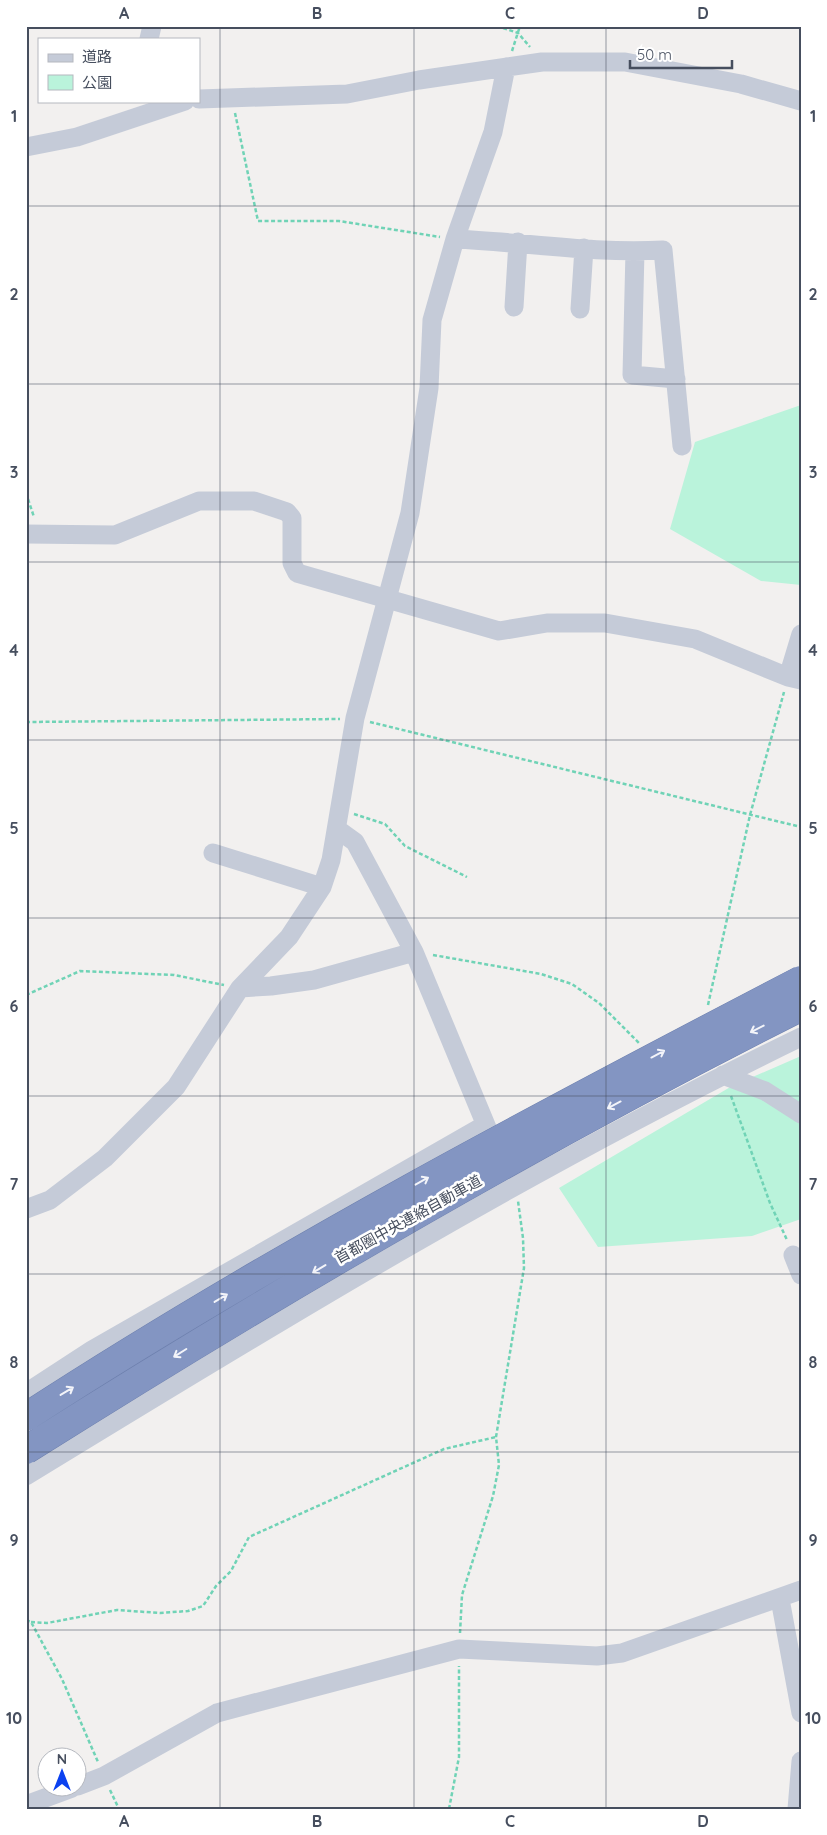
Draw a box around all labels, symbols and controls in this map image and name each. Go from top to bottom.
text: A [119,3,130,23]
text: B [312,3,322,23]
text: C [505,3,515,23]
text: D [697,3,709,23]
legend [38,38,200,102]
scale bar [630,38,732,70]
text: 50 m [637,45,672,64]
text: 道路 [82,47,112,66]
text: 公園 [82,73,112,92]
text: 1 [11,106,17,126]
text: 1 [810,106,816,126]
text: 2 [9,284,19,304]
text: 2 [808,284,818,304]
text: 3 [10,462,18,482]
text: 3 [809,462,817,482]
text: 4 [9,640,19,660]
text: 4 [808,640,818,660]
text: 5 [9,818,19,838]
text: 5 [808,818,818,838]
text: 6 [10,996,19,1016]
text: 6 [809,996,818,1016]
one-way arrow [750,1025,765,1034]
one-way arrow [650,1049,665,1059]
one-way arrow [607,1101,622,1111]
street label: 首都圏中央連絡自動車道 [331,1171,485,1267]
text: 7 [10,1174,19,1194]
text: 7 [809,1174,818,1194]
one-way arrow [415,1176,430,1186]
one-way arrow [313,1265,327,1275]
one-way arrow [214,1292,228,1302]
one-way arrow [173,1348,187,1358]
text: 8 [10,1352,19,1372]
text: 8 [809,1352,818,1372]
one-way arrow [60,1386,74,1396]
text: 9 [9,1530,19,1550]
text: 9 [808,1530,818,1550]
text: 10 [6,1708,22,1728]
text: 10 [805,1708,821,1728]
north arrow [38,1748,88,1798]
text: N [57,1750,67,1768]
text: A [119,1811,130,1831]
text: B [312,1811,322,1831]
text: C [505,1811,515,1831]
text: D [697,1811,709,1831]

